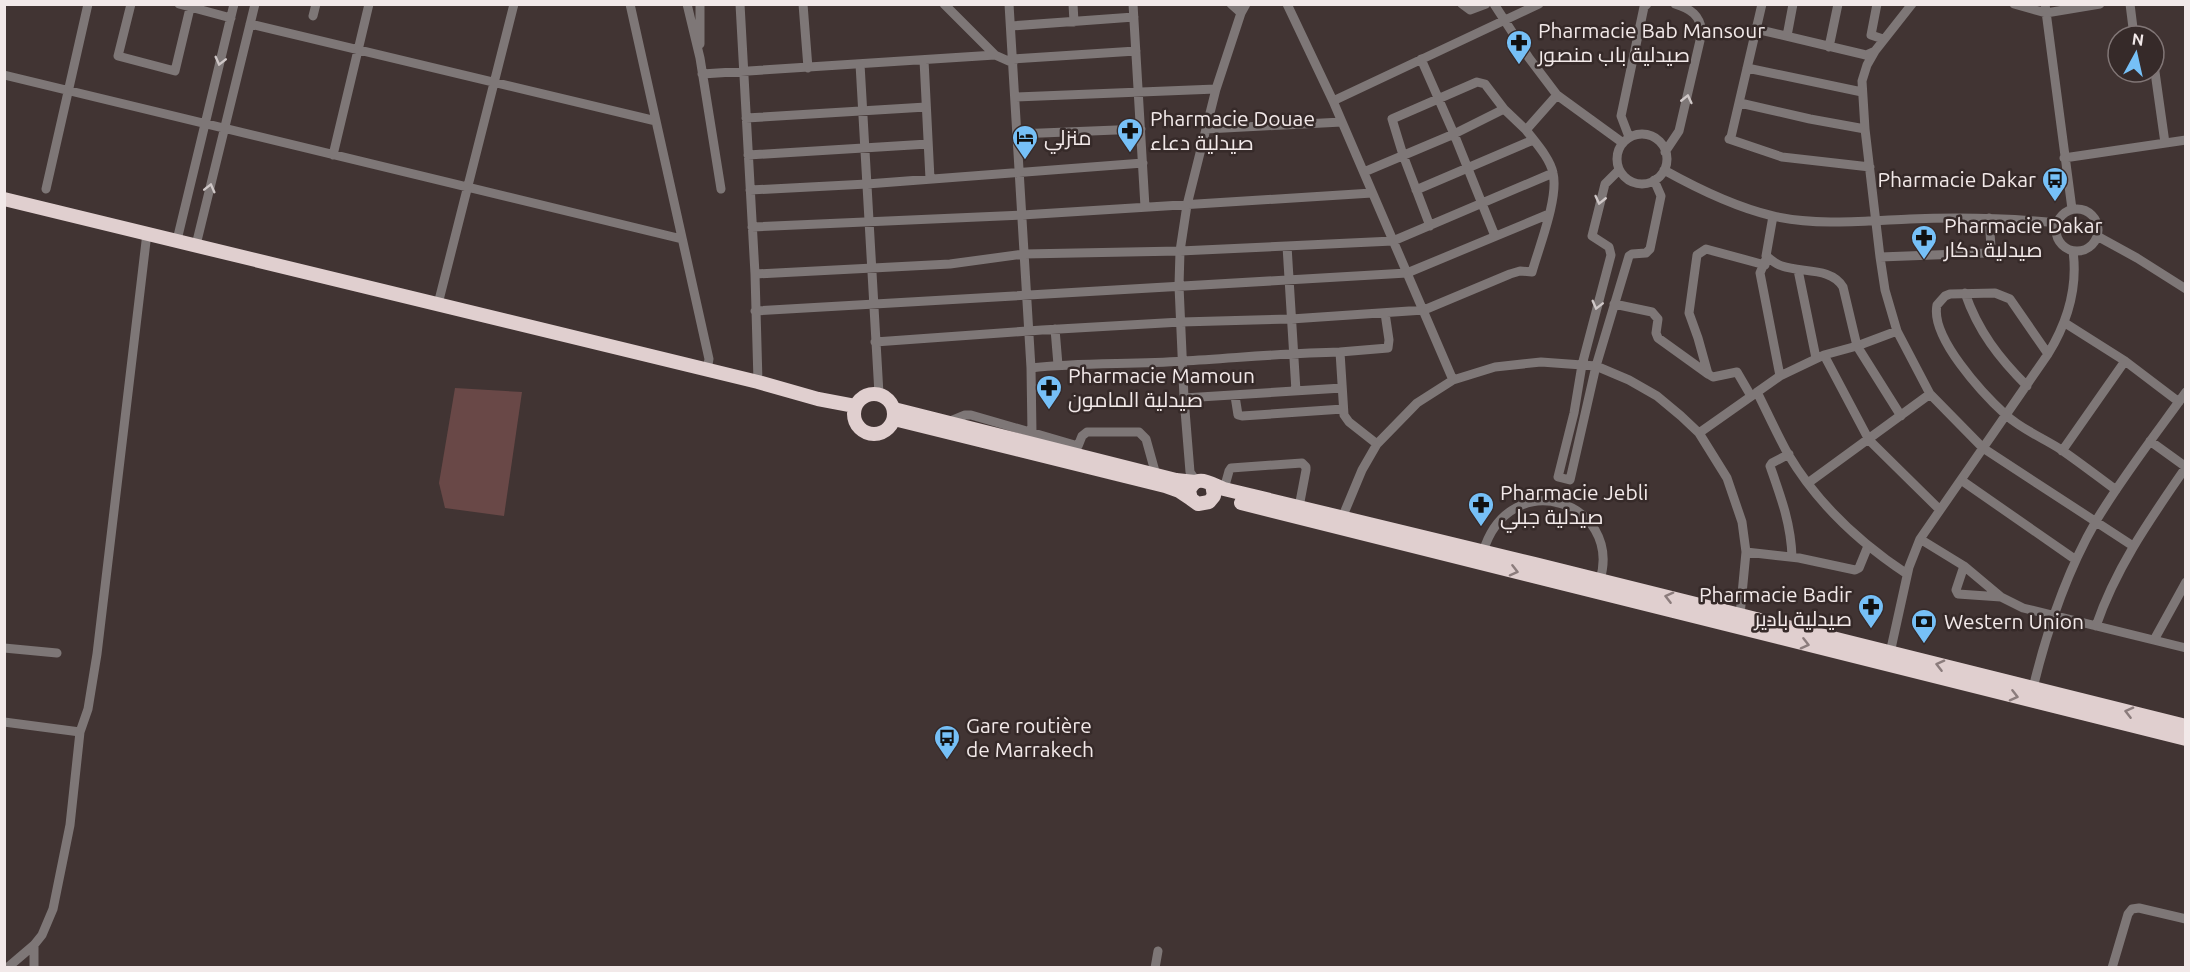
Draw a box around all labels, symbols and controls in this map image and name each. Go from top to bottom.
place label: Pharmacie Bab Mansour صيدلية باب منصور [1537,18,1765,67]
north arrow [2106,24,2166,84]
pharmacy icon: Pharmacie Bab Mansour صيدلية باب منصور [1504,28,1534,66]
text: N [2131,29,2145,49]
one-way arrow [215,56,228,66]
one-way arrow [1679,94,1692,104]
place label: Pharmacie Douae صيدلية دعاء [1150,106,1315,154]
pharmacy icon: Pharmacie Douae صيدلية دعاء [1115,116,1145,154]
hotel icon: منزلي [1010,123,1040,161]
place label: منزلي [1044,125,1091,154]
bus stop icon: Pharmacie Dakar [2040,165,2070,203]
place label: Pharmacie Dakar [1878,167,2036,191]
one-way arrow [203,183,216,193]
one-way arrow [1595,195,1608,205]
place label: Pharmacie Dakar صيدلية دكار [1943,213,2102,262]
pharmacy icon: Pharmacie Dakar صيدلية دكار [1909,223,1939,261]
one-way arrow [1592,300,1605,310]
place label: Pharmacie Mamoun صيدلية المامون [1068,363,1255,413]
pharmacy icon: Pharmacie Mamoun صيدلية المامون [1034,373,1064,411]
place label: Pharmacie Jebli صيدلية جبلي [1500,480,1648,533]
pharmacy icon: Pharmacie Jebli صيدلية جبلي [1466,490,1496,528]
one-way arrow [1509,563,1519,576]
place label: Pharmacie Badir صيدلية بادير [1699,582,1852,631]
one-way arrow [1664,592,1674,605]
pharmacy icon: Pharmacie Badir صيدلية بادير [1856,592,1886,630]
bank icon: Western Union [1909,607,1939,645]
place label: Western Union [1944,609,2084,633]
one-way arrow [1800,636,1810,649]
one-way arrow [1935,660,1945,672]
one-way arrow [2009,689,2019,702]
one-way arrow [2124,707,2134,720]
place label: Gare routière de Marrakech [966,713,1094,761]
bus stop icon: Gare routière de Marrakech [932,723,962,761]

